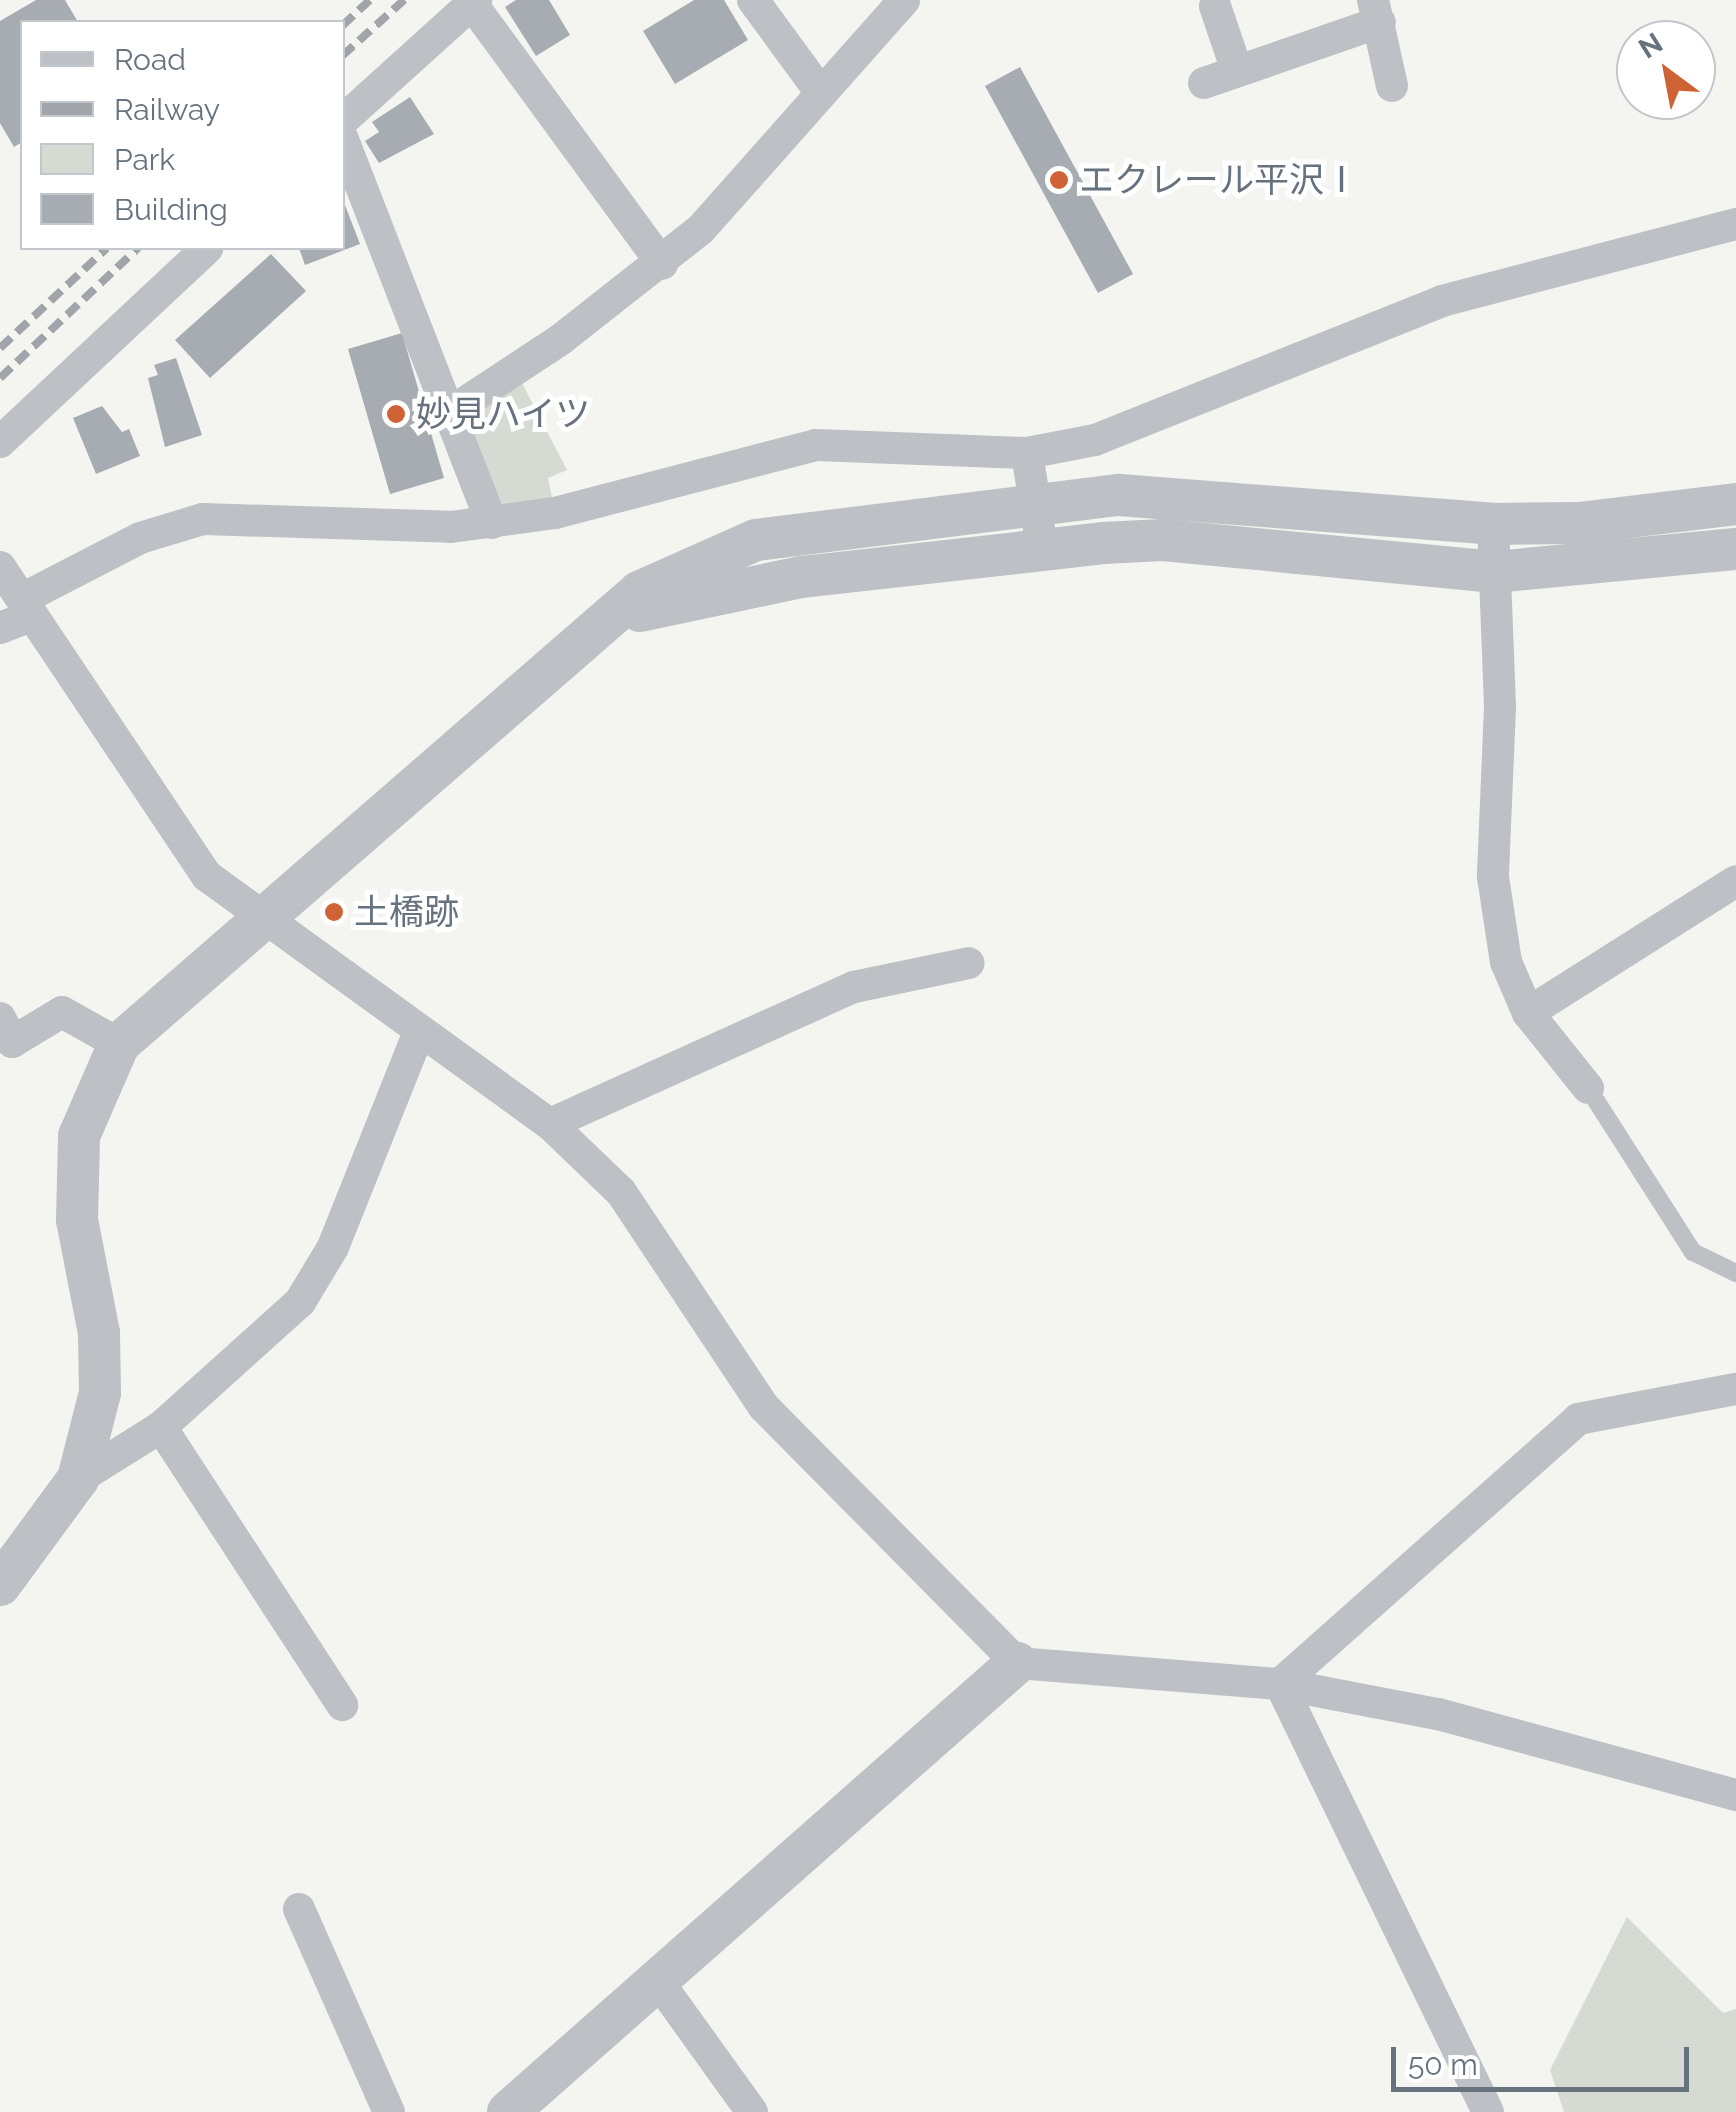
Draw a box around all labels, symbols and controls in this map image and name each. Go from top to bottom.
legend [20,20,345,250]
north arrow [1616,20,1716,120]
text: N [1633,26,1669,65]
text: Road [114,42,186,77]
text: Railway [114,92,220,127]
text: Park [114,142,175,177]
place label: エクレール平沢Ⅰ [1079,159,1359,201]
marker: エクレール平沢Ⅰ [1048,169,1070,191]
text: Building [114,192,228,227]
place label: 妙見ハイツ [416,393,591,435]
marker: 妙見ハイツ [385,403,407,425]
place label: 土橋跡 [354,891,459,933]
marker: 土橋跡 [323,901,345,923]
scale bar [1396,2027,1694,2089]
text: 50 m [1408,2047,1478,2082]

